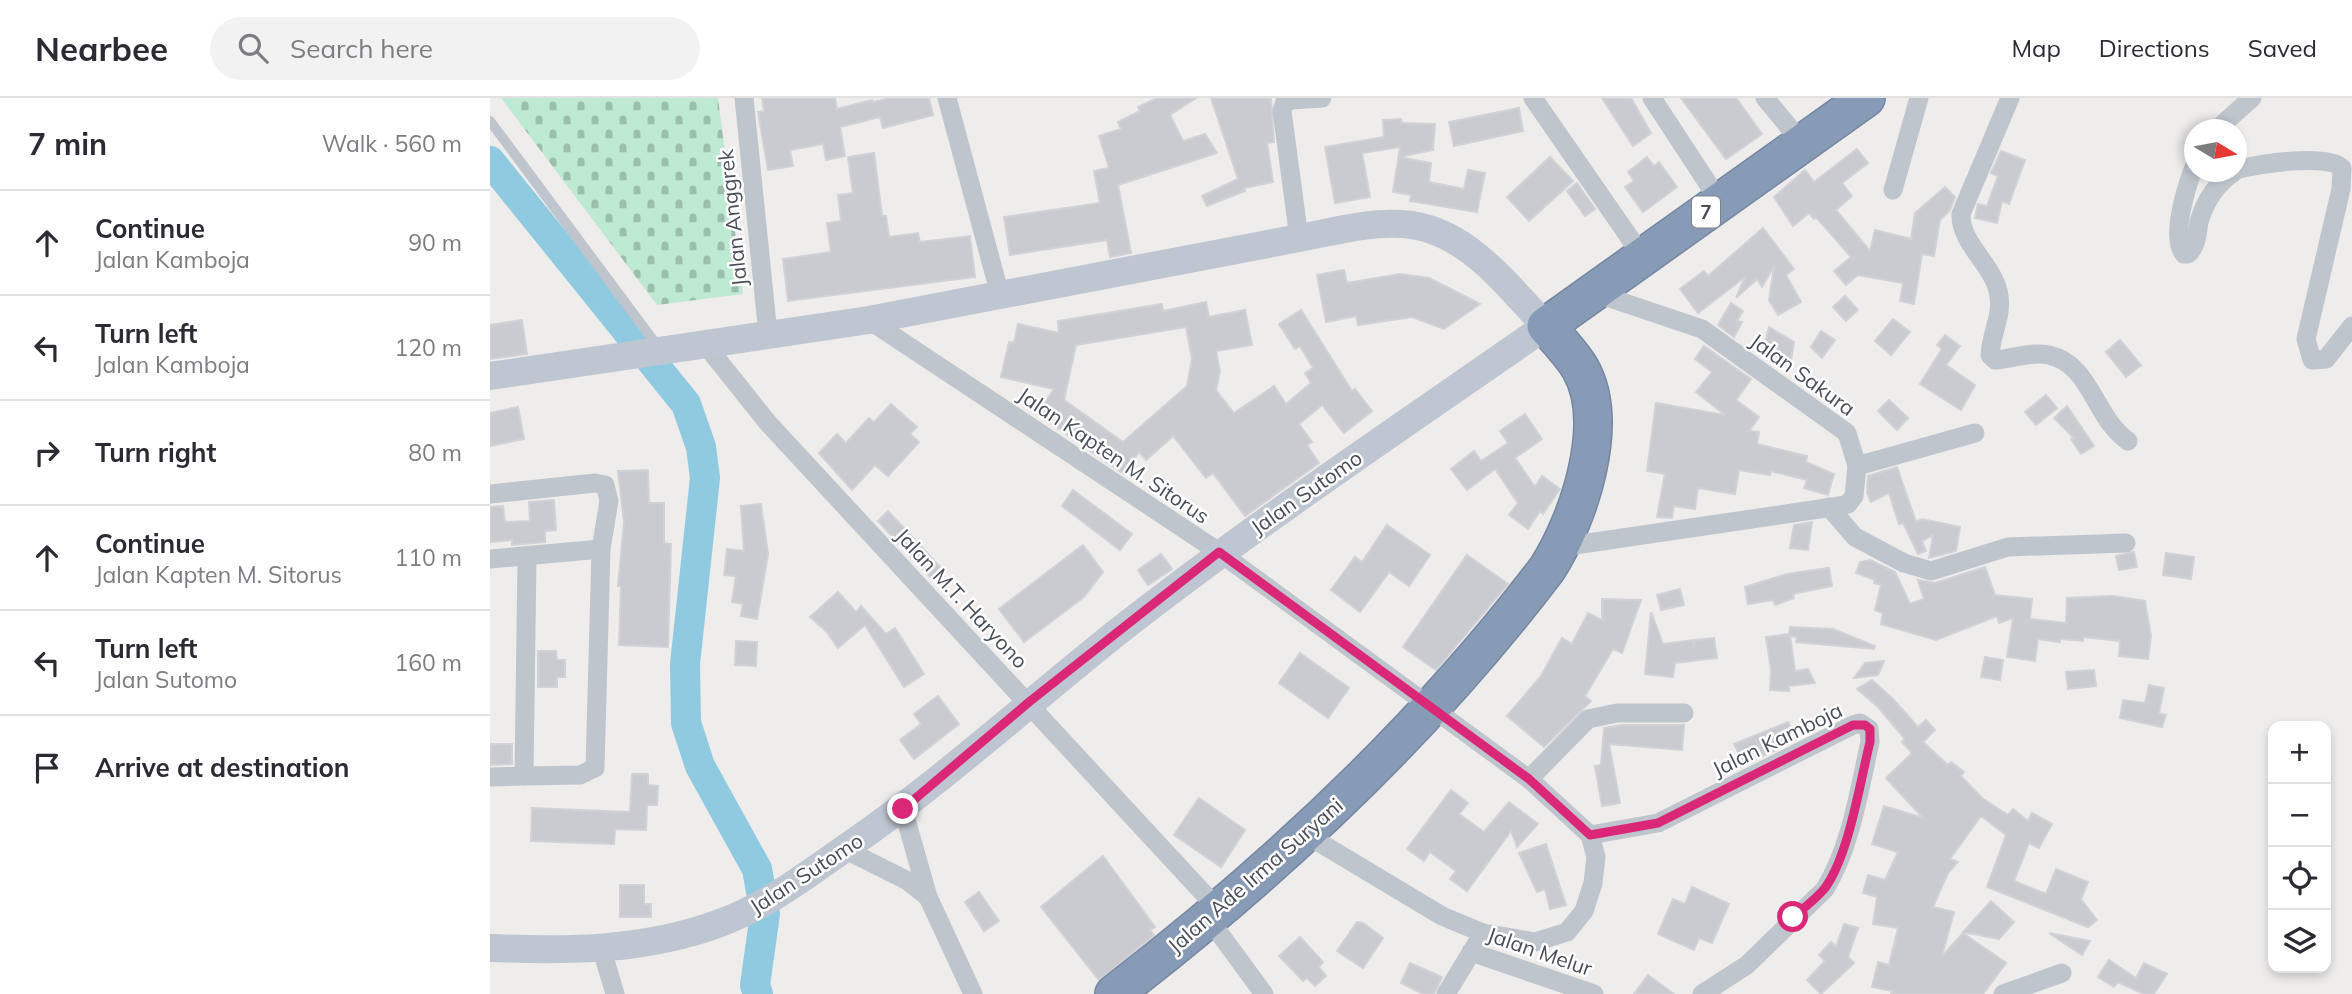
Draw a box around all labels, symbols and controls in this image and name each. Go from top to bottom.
search box [210,17,700,80]
text: Nearbee [35,28,168,69]
icon: search [234,29,272,67]
text: Search here [290,32,433,65]
text: Map [2011,33,2061,63]
text: Directions [2099,33,2210,63]
text: Saved [2248,33,2317,63]
north arrow [2184,119,2247,182]
text: 7 min [28,125,107,163]
text: Walk · 560 m [322,129,462,158]
street label: Jalan Anggrek [712,148,752,288]
road number: 7 [1692,196,1720,228]
text: Continue [95,212,205,245]
icon: ahead [28,224,66,262]
text: 90 m [408,228,462,257]
text: Jalan Kamboja [95,245,250,274]
text: Turn left [95,317,197,350]
street label: Jalan Sakura [1745,327,1861,421]
icon: left [28,329,66,367]
text: 120 m [394,333,462,362]
text: Jalan Kamboja [95,350,250,379]
street label: Jalan Kapten M. Sitorus [1013,381,1215,529]
icon: right [28,434,66,472]
text: Turn right [95,436,216,469]
text: 80 m [408,438,462,467]
street label: Jalan Sutomo [1245,444,1367,540]
street label: Jalan M.T. Haryono [890,522,1034,674]
text: Continue [95,527,205,560]
icon: ahead [28,539,66,577]
text: 110 m [394,543,462,572]
text: Jalan Kapten M. Sitorus [95,560,342,589]
text: Turn left [95,632,197,665]
icon: left [28,644,66,682]
text: 160 m [394,648,462,677]
text: Jalan Sutomo [95,665,237,694]
street label: Jalan Kamboja [1708,696,1846,782]
map controls [2268,721,2331,973]
button: + [2268,721,2331,784]
icon: arrive [28,749,66,787]
text: Arrive at destination [95,751,350,784]
button: − [2268,784,2331,847]
street label: Jalan Ade Irma Suryani [1162,792,1348,958]
route end [887,793,918,824]
street label: Jalan Sutomo [745,827,867,919]
button: locate [2268,847,2331,910]
route start [1777,901,1808,932]
button: layers [2268,910,2331,973]
street label: Jalan Melur [1484,921,1596,981]

